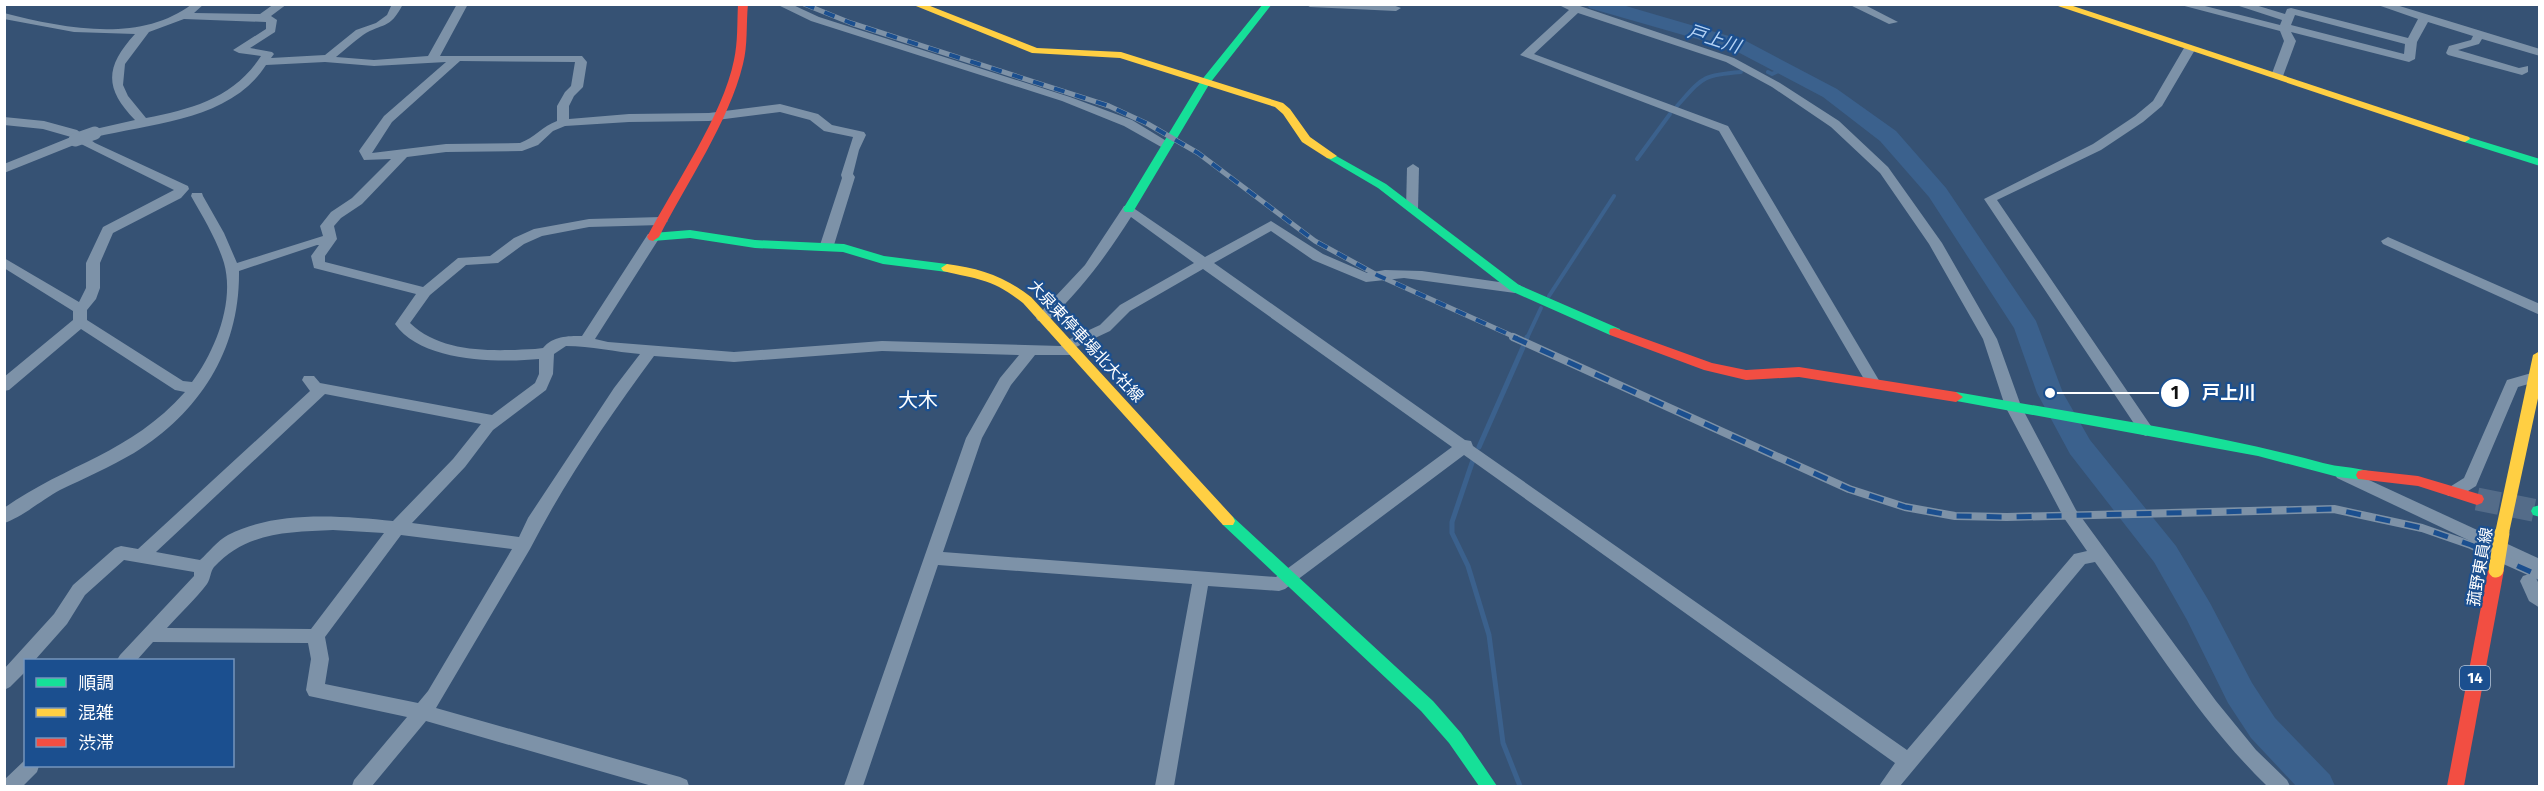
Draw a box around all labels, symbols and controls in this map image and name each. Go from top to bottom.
water label: 戸上川 [1685,20,1745,58]
street label: 大泉東停車場北大社線 [1024,276,1148,406]
callout: 戸上川 [2160,375,2268,411]
text: 1 [2171,382,2179,404]
text: 戸上川 [2202,382,2256,404]
district label: 大木 [898,388,938,412]
street label: 菰野東員線 [2464,526,2496,608]
legend [24,659,234,767]
road number: 14 [2460,666,2490,690]
text: 順調 [78,672,114,694]
text: 混雑 [78,702,114,724]
text: 渋滞 [78,732,114,754]

